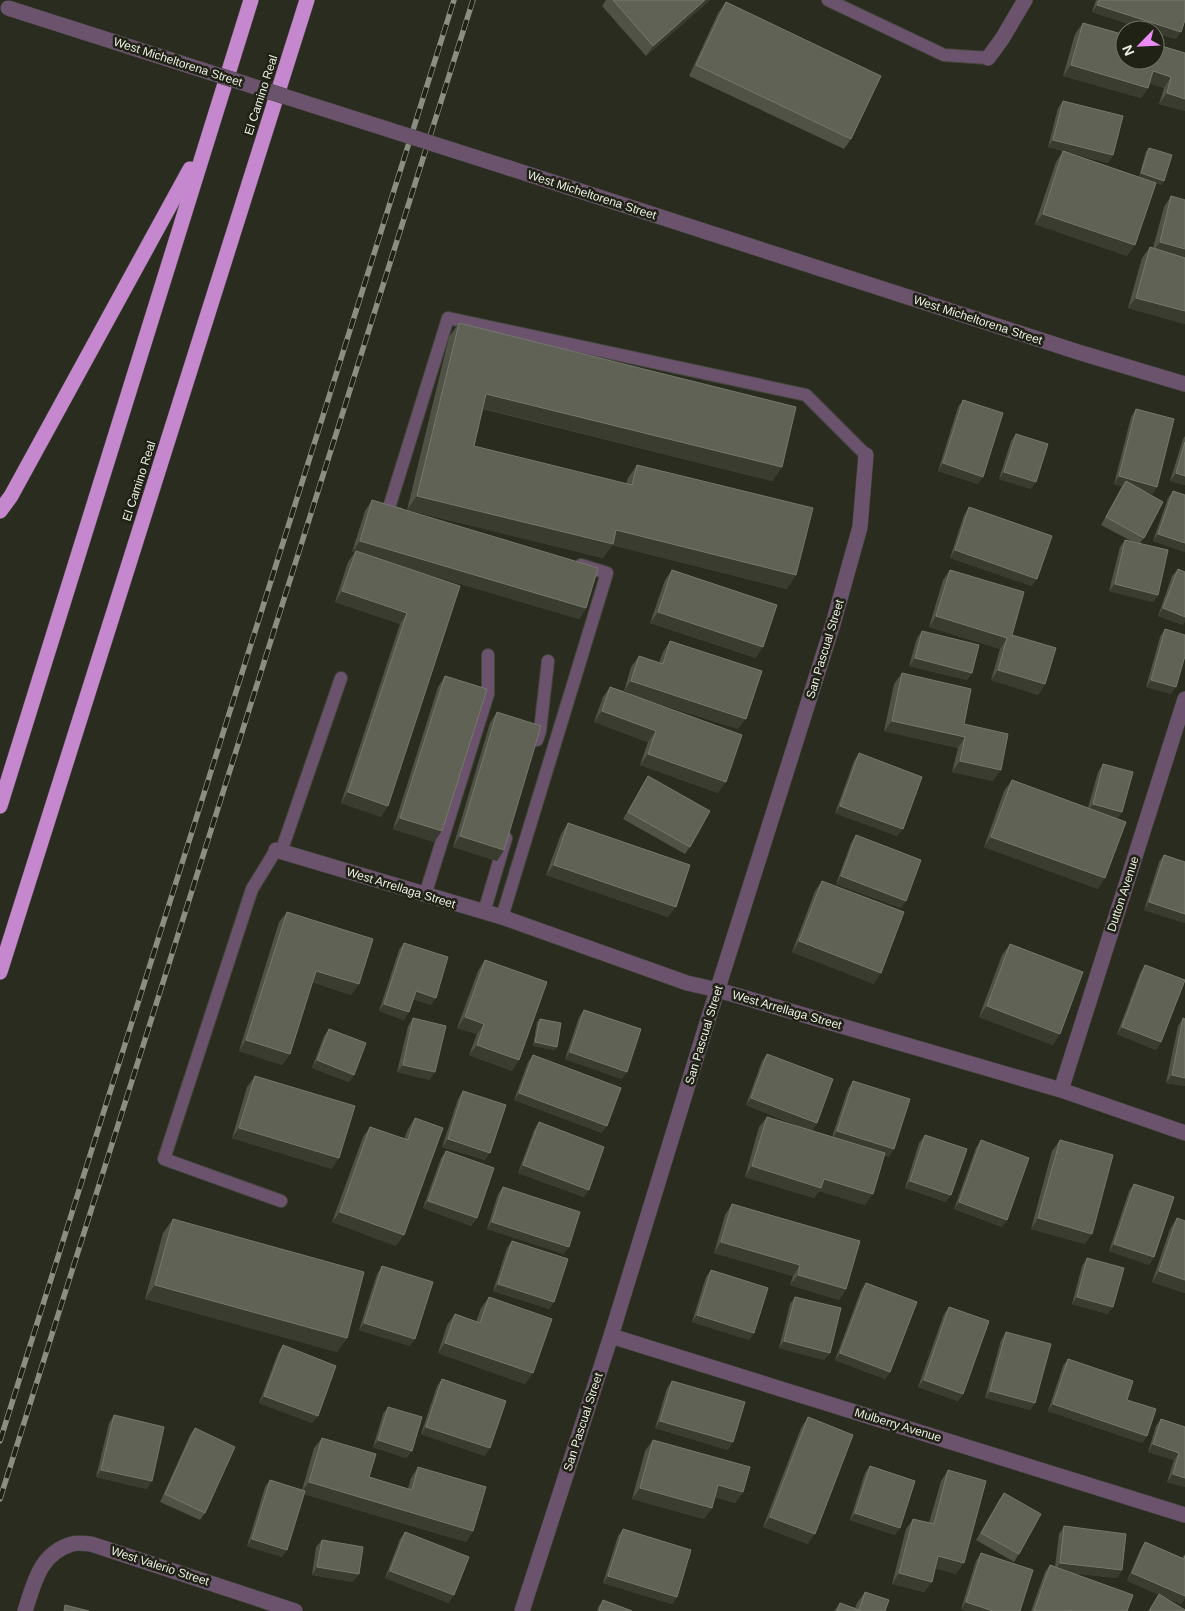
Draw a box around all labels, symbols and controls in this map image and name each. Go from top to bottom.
north arrow [1115,20,1165,70]
street label: West Micheltorena Street [112,35,245,90]
text: N [1119,42,1137,58]
street label: El Camino Real [241,53,281,137]
street label: West Micheltorena Street [526,168,659,223]
street label: West Micheltorena Street [912,293,1045,348]
street label: El Camino Real [119,439,159,523]
street label: San Pascual Street [803,597,847,700]
street label: Dutton Avenue [1104,854,1142,933]
street label: West Arrellaga Street [345,865,458,911]
street label: San Pascual Street [682,983,726,1086]
street label: West Arrellaga Street [731,988,844,1033]
street label: San Pascual Street [560,1370,606,1473]
street label: Mulberry Avenue [853,1405,943,1445]
street label: West Valerio Street [109,1544,211,1589]

